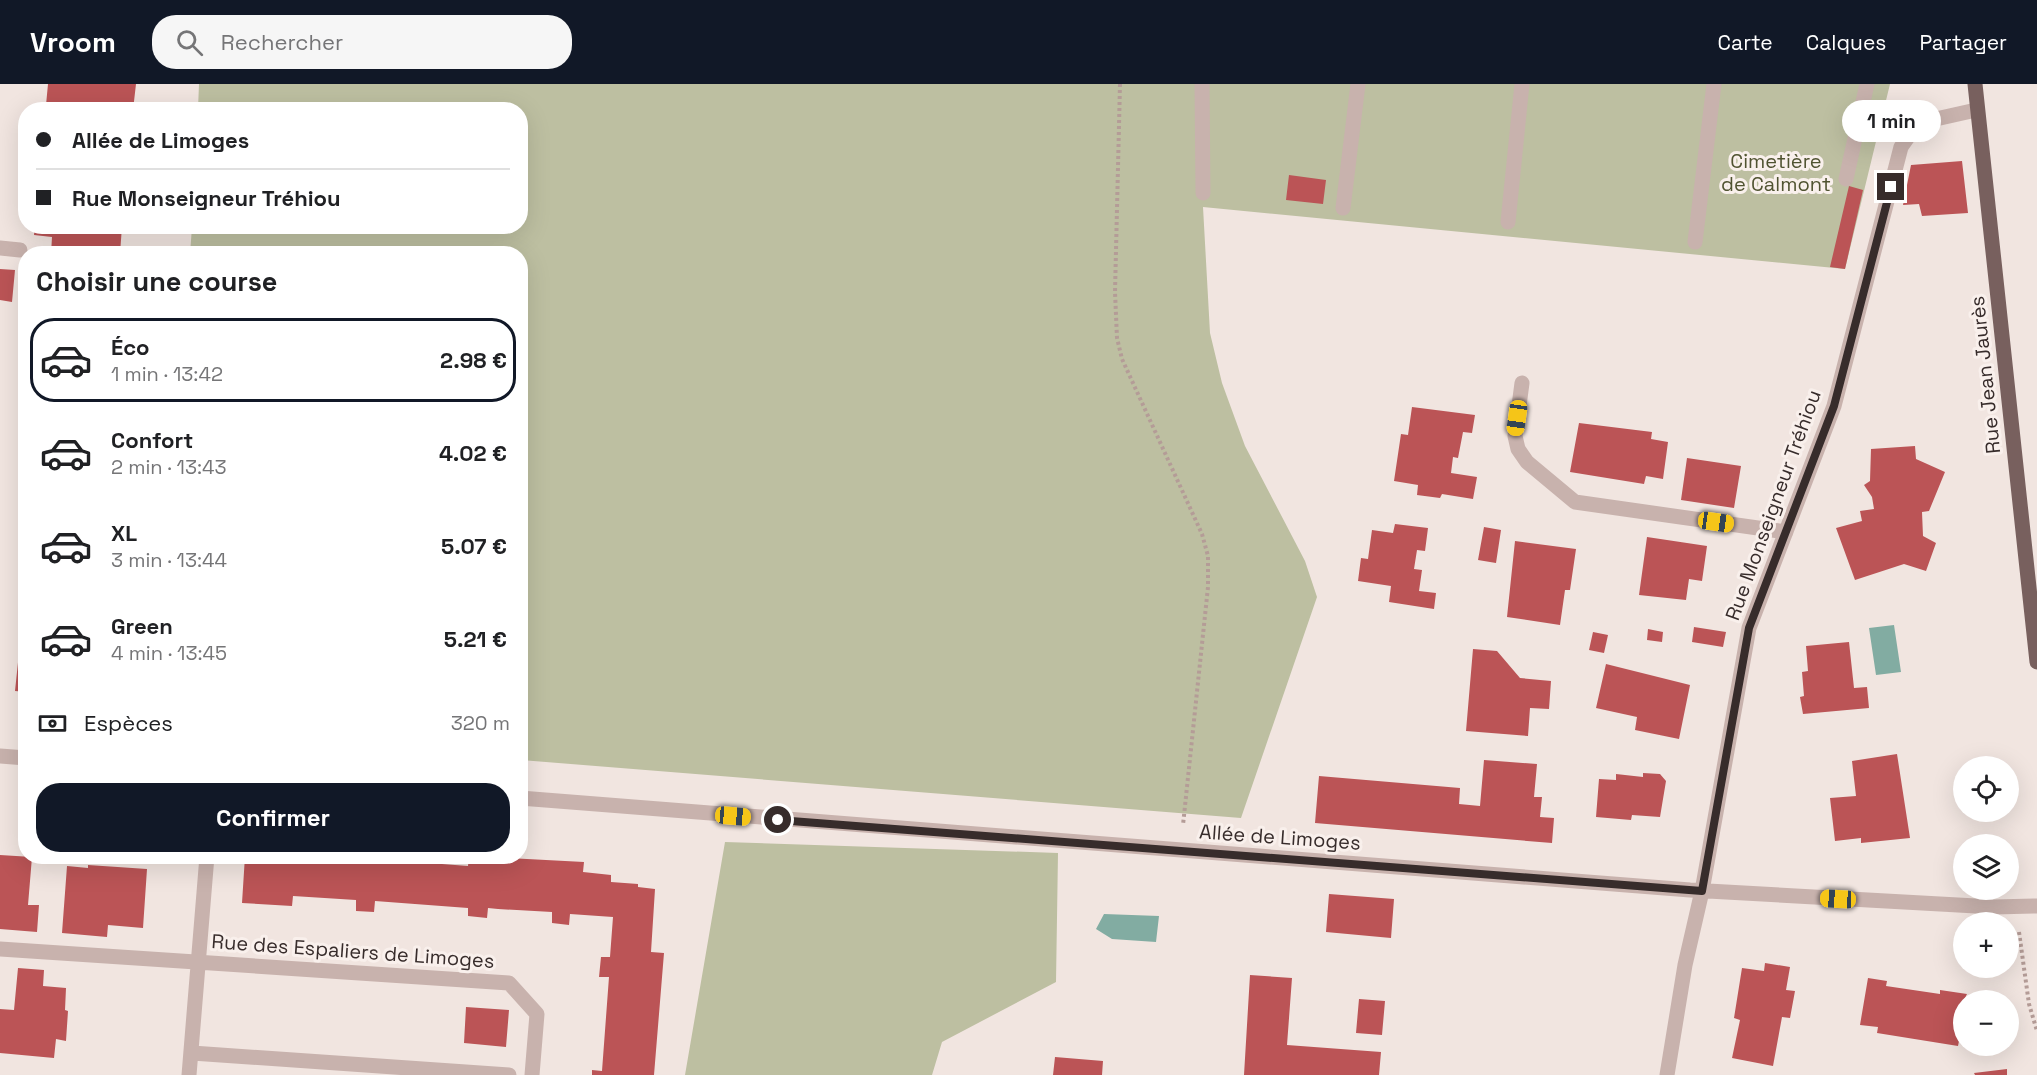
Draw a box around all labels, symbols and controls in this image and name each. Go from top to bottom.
search box [152,15,572,69]
text: Vroom [30,24,116,60]
icon: search [173,26,206,59]
text: Rechercher [221,28,343,56]
text: Carte [1718,29,1773,56]
text: Calques [1806,29,1886,56]
text: Partager [1919,29,2007,56]
callout: 1 min [1842,100,1940,142]
text: 1 min [1867,108,1916,134]
text: Allée de Limoges [72,126,249,154]
park label: Cimetière de Calmont [1721,148,1831,197]
route end [1877,173,1904,200]
text: Rue Monseigneur Tréhiou [72,184,341,212]
text: Choisir une course [36,264,277,299]
street label: Rue Jean Jaurès [1964,295,2006,455]
icon: car [39,333,93,387]
text: Éco [111,333,150,361]
text: 2.98 € [440,346,507,374]
text: 1 min · 13:42 [111,361,223,387]
street label: Rue Monseigneur Tréhiou [1719,386,1827,624]
car [1506,399,1528,437]
icon: car [39,426,93,480]
text: Confort [111,426,193,454]
text: 4.02 € [439,439,507,467]
text: 2 min · 13:43 [111,454,227,480]
car [1697,511,1735,533]
icon: car [39,519,93,573]
text: XL [111,519,137,547]
text: 5.07 € [441,532,507,560]
text: 3 min · 13:44 [111,547,227,573]
icon: car [39,612,93,666]
text: Green [111,612,173,640]
text: 5.21 € [444,625,507,653]
text: 4 min · 13:45 [111,640,227,666]
icon: cash [36,707,69,740]
text: Espèces [84,709,173,737]
text: 320 m [451,710,510,736]
map controls [1953,756,2019,1056]
button: locate [1953,756,2019,822]
button: Confirmer [36,783,510,852]
car [714,805,752,827]
route start [764,806,791,833]
street label: Allée de Limoges [1198,818,1362,856]
button: layers [1953,834,2019,900]
car [1820,889,1856,909]
button: + [1953,912,2019,978]
street label: Rue des Espaliers de Limoges [211,928,495,974]
button: − [1953,990,2019,1056]

